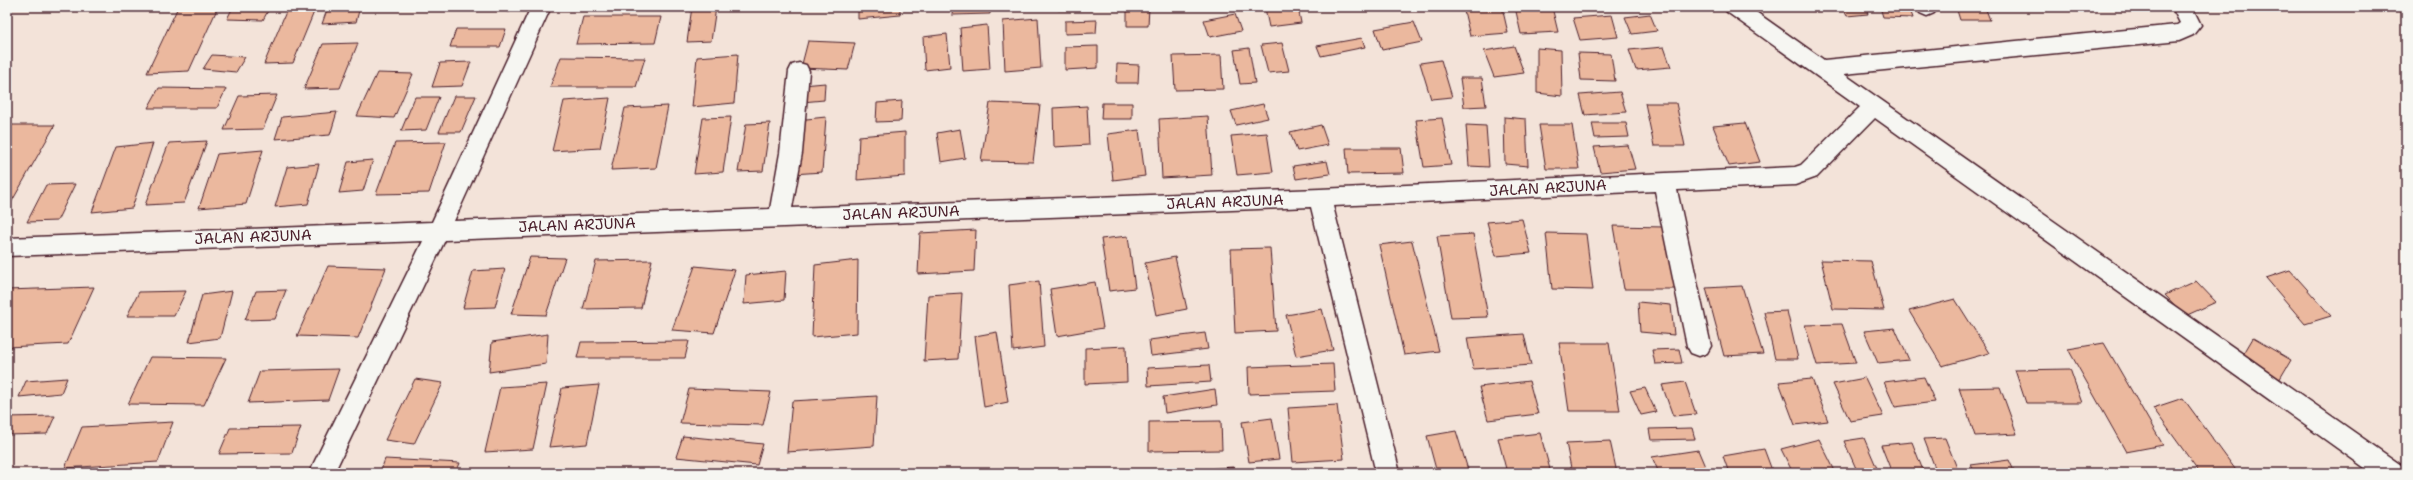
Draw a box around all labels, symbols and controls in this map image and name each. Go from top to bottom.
street label: JALAN ARJUNA [1489,175,1607,201]
street label: JALAN ARJUNA [1166,190,1284,214]
street label: JALAN ARJUNA [842,201,960,225]
street label: JALAN ARJUNA [518,213,636,237]
street label: JALAN ARJUNA [194,225,312,249]

